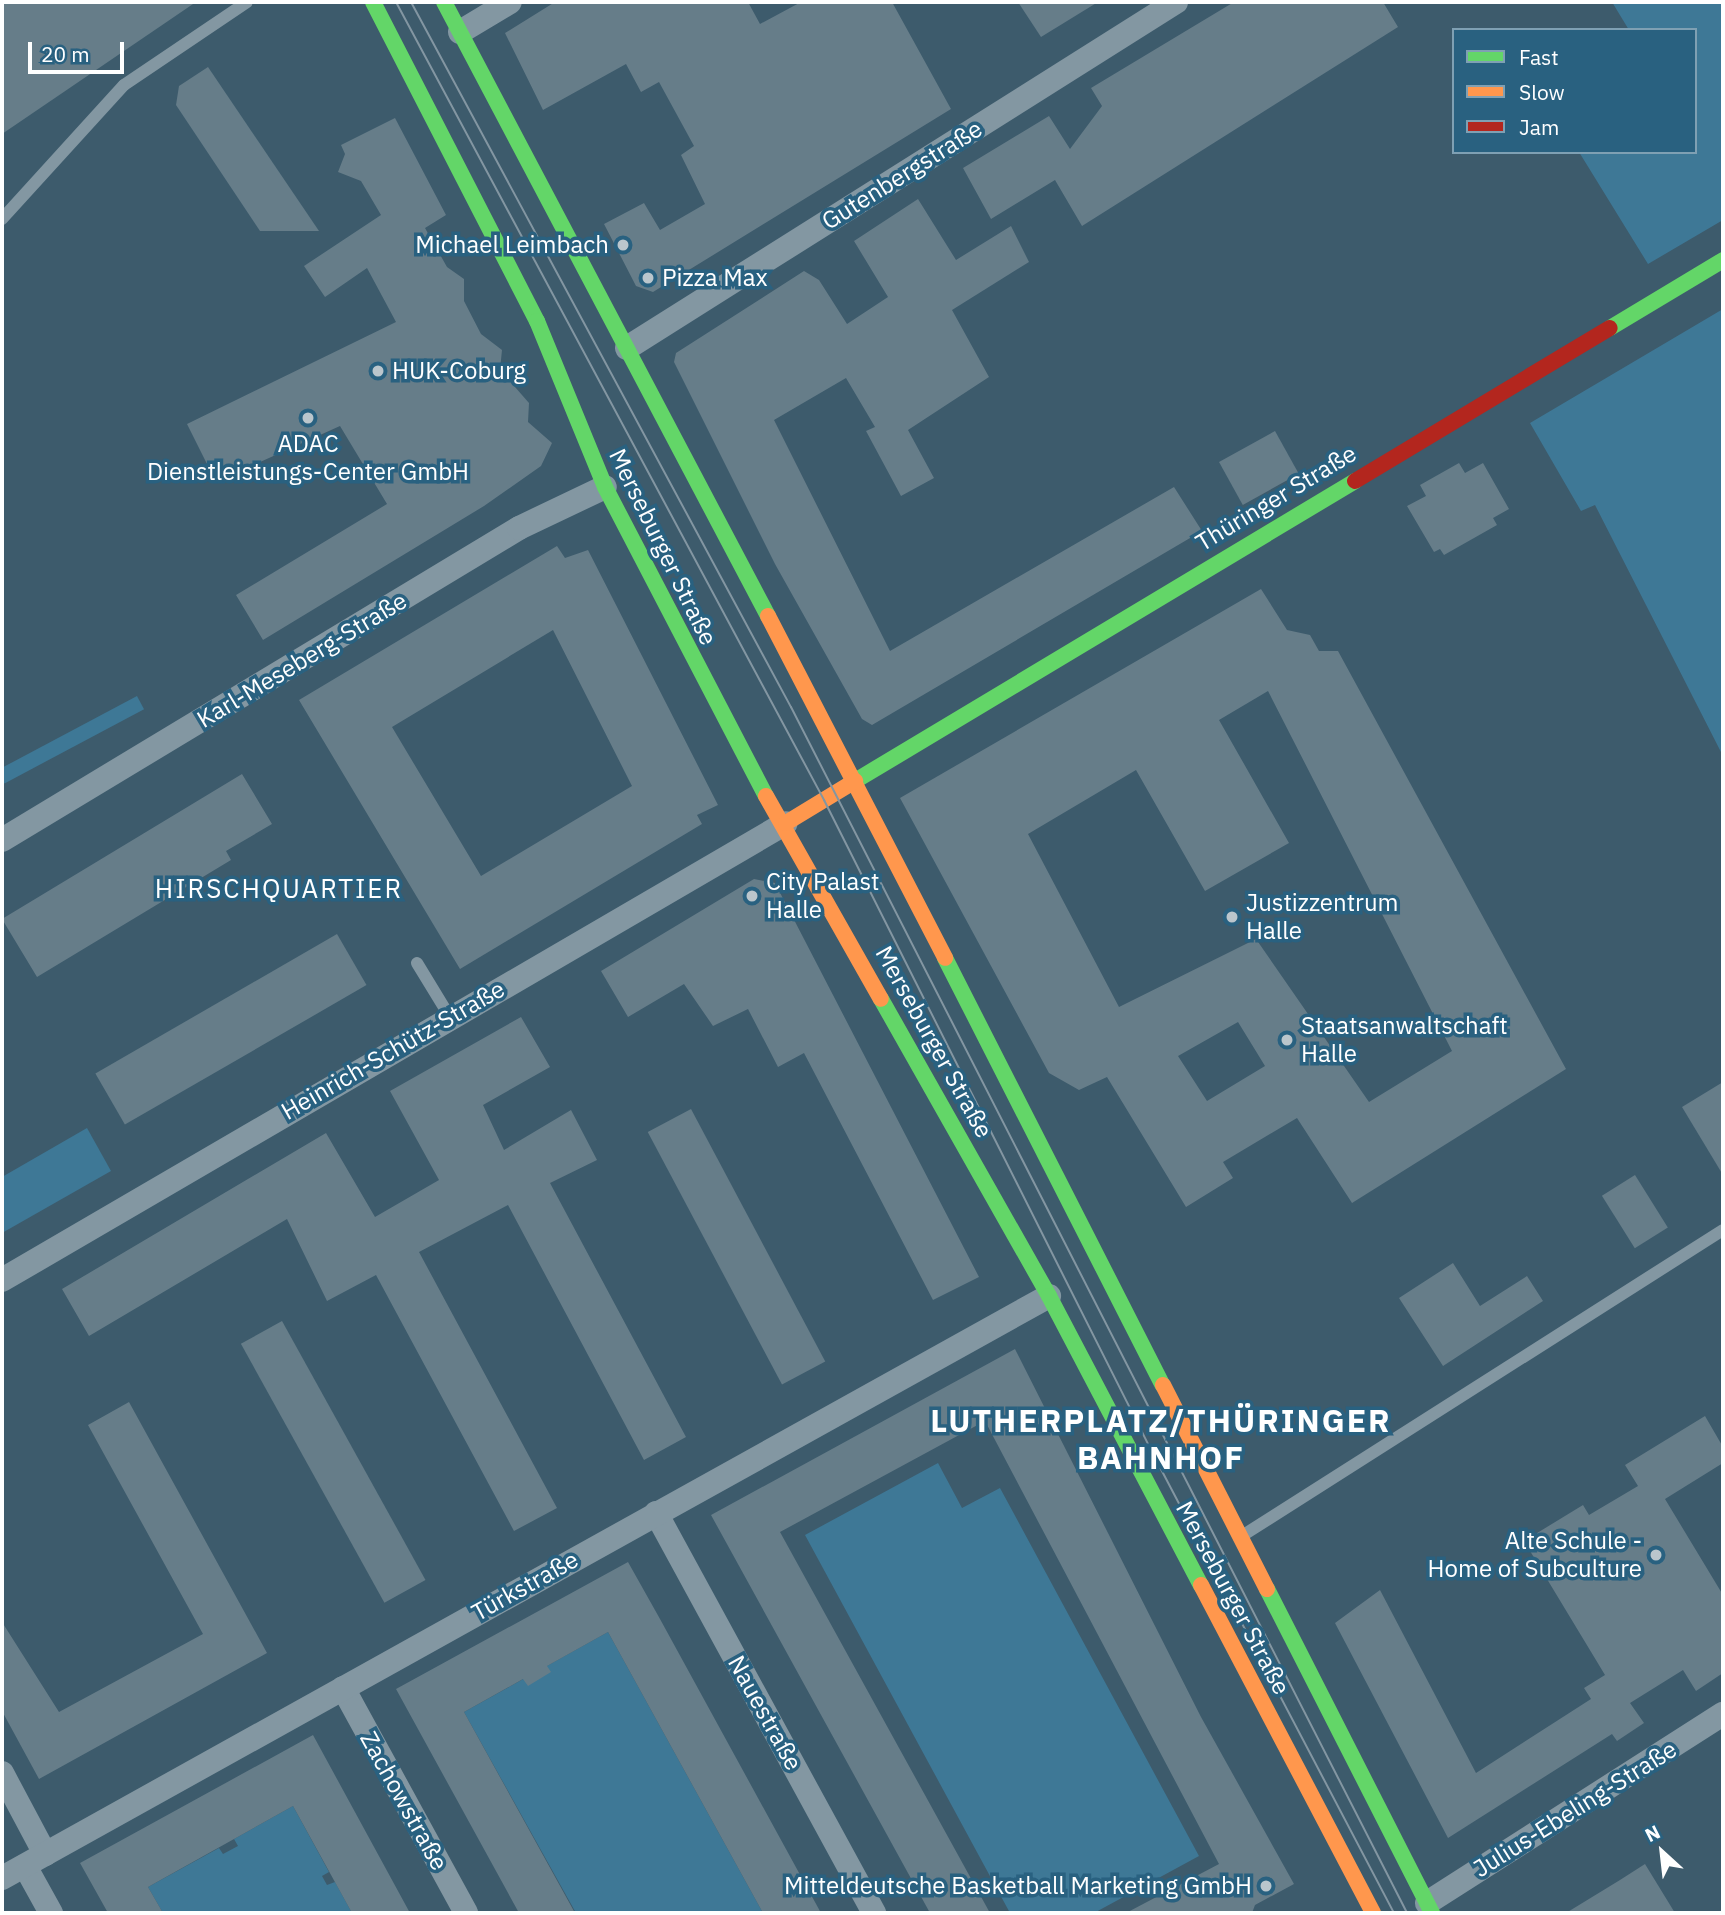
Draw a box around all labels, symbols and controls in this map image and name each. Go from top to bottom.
scale bar [32,28,128,72]
legend [1452,28,1697,154]
text: 20 m [41,40,90,68]
text: Fast [1519,43,1559,71]
text: Slow [1519,78,1565,106]
text: Jam [1519,113,1559,141]
street label: Gutenbergstraße [817,114,987,236]
place label: Michael Leimbach [415,231,609,259]
marker: Michael Leimbach [615,237,631,253]
place label: Pizza Max [662,264,768,292]
marker: Pizza Max [640,270,656,286]
place label: HUK-Coburg [392,357,526,385]
marker: HUK-Coburg [370,363,386,379]
marker: ADAC Dienstleistungs-Center GmbH [300,410,316,426]
place label: ADAC Dienstleistungs-Center GmbH [147,430,469,486]
street label: Thüringer Straße [1191,439,1361,557]
street label: Merseburger Straße [603,444,723,650]
street label: Karl-Meseberg-Straße [192,586,412,734]
place label: City Palast Halle [766,868,879,924]
district label: HIRSCHQUARTIER [157,873,401,905]
marker: City Palast Halle [744,888,760,904]
place label: Justizzentrum Halle [1246,889,1398,945]
marker: Justizzentrum Halle [1224,909,1240,925]
street label: Merseburger Straße [869,941,999,1143]
street label: Heinrich-Schütz-Straße [276,974,510,1126]
place label: Staatsanwaltschaft Halle [1301,1012,1508,1068]
marker: Staatsanwaltschaft Halle [1279,1032,1295,1048]
district label: LUTHERPLATZ/THÜRINGER BAHNHOF [933,1402,1389,1477]
street label: Merseburger Straße [1170,1496,1296,1700]
place label: Alte Schule - Home of Subculture [1428,1527,1642,1583]
street label: Türkstraße [467,1545,583,1627]
marker: Alte Schule - Home of Subculture [1648,1547,1664,1563]
street label: Nauestraße [722,1651,808,1775]
street label: Zachowstraße [354,1727,454,1875]
street label: Julius-Ebeling-Straße [1468,1735,1682,1883]
north arrow [1627,1817,1697,1887]
text: N [1641,1819,1664,1847]
place label: Mitteldeutsche Basketball Marketing GmbH [784,1872,1252,1900]
marker: Mitteldeutsche Basketball Marketing GmbH [1258,1878,1274,1894]

